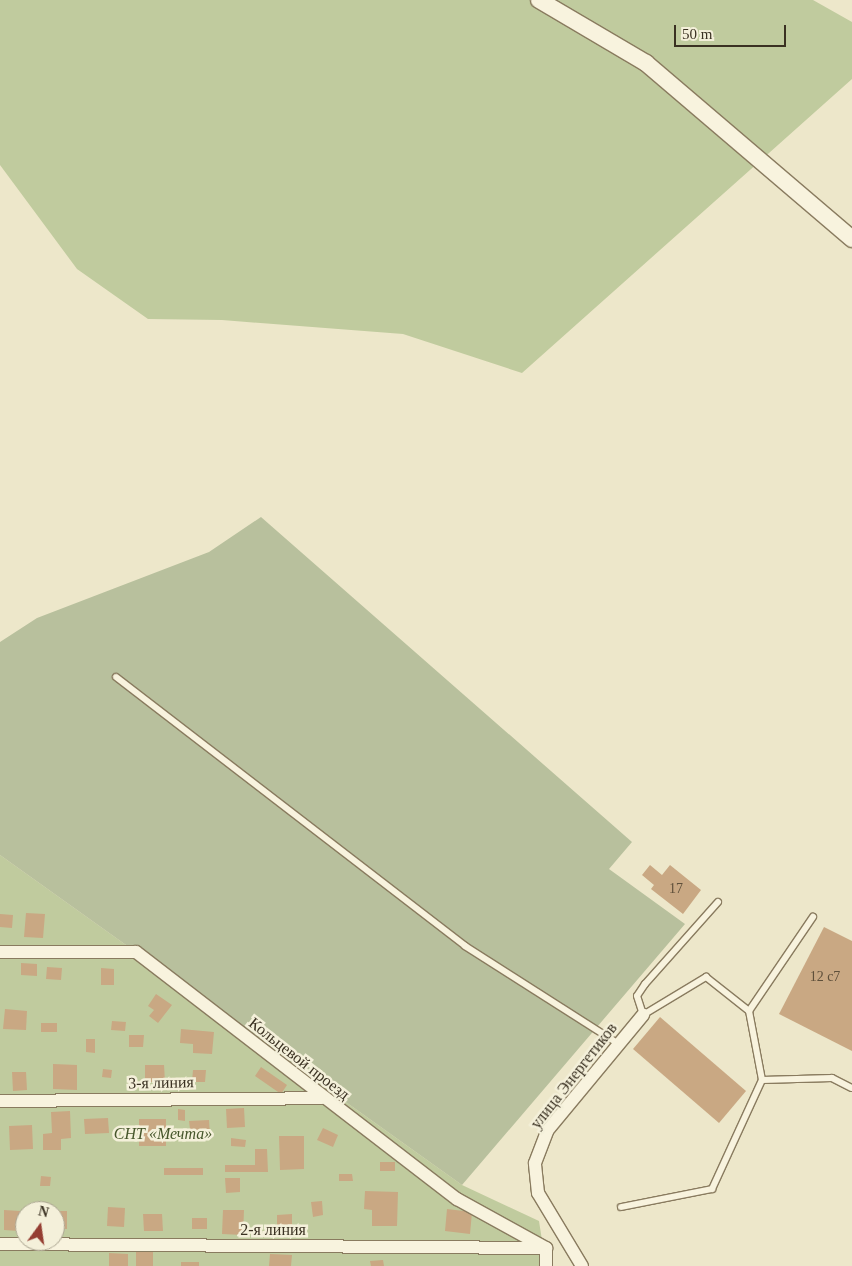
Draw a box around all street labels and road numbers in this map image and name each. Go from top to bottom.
street label: Кольцевой проезд [245,1014,353,1104]
street label: улица Энергетиков [527,1019,621,1133]
street label: 3-я линия [128,1073,194,1093]
street label: 2-я линия [240,1220,306,1240]

